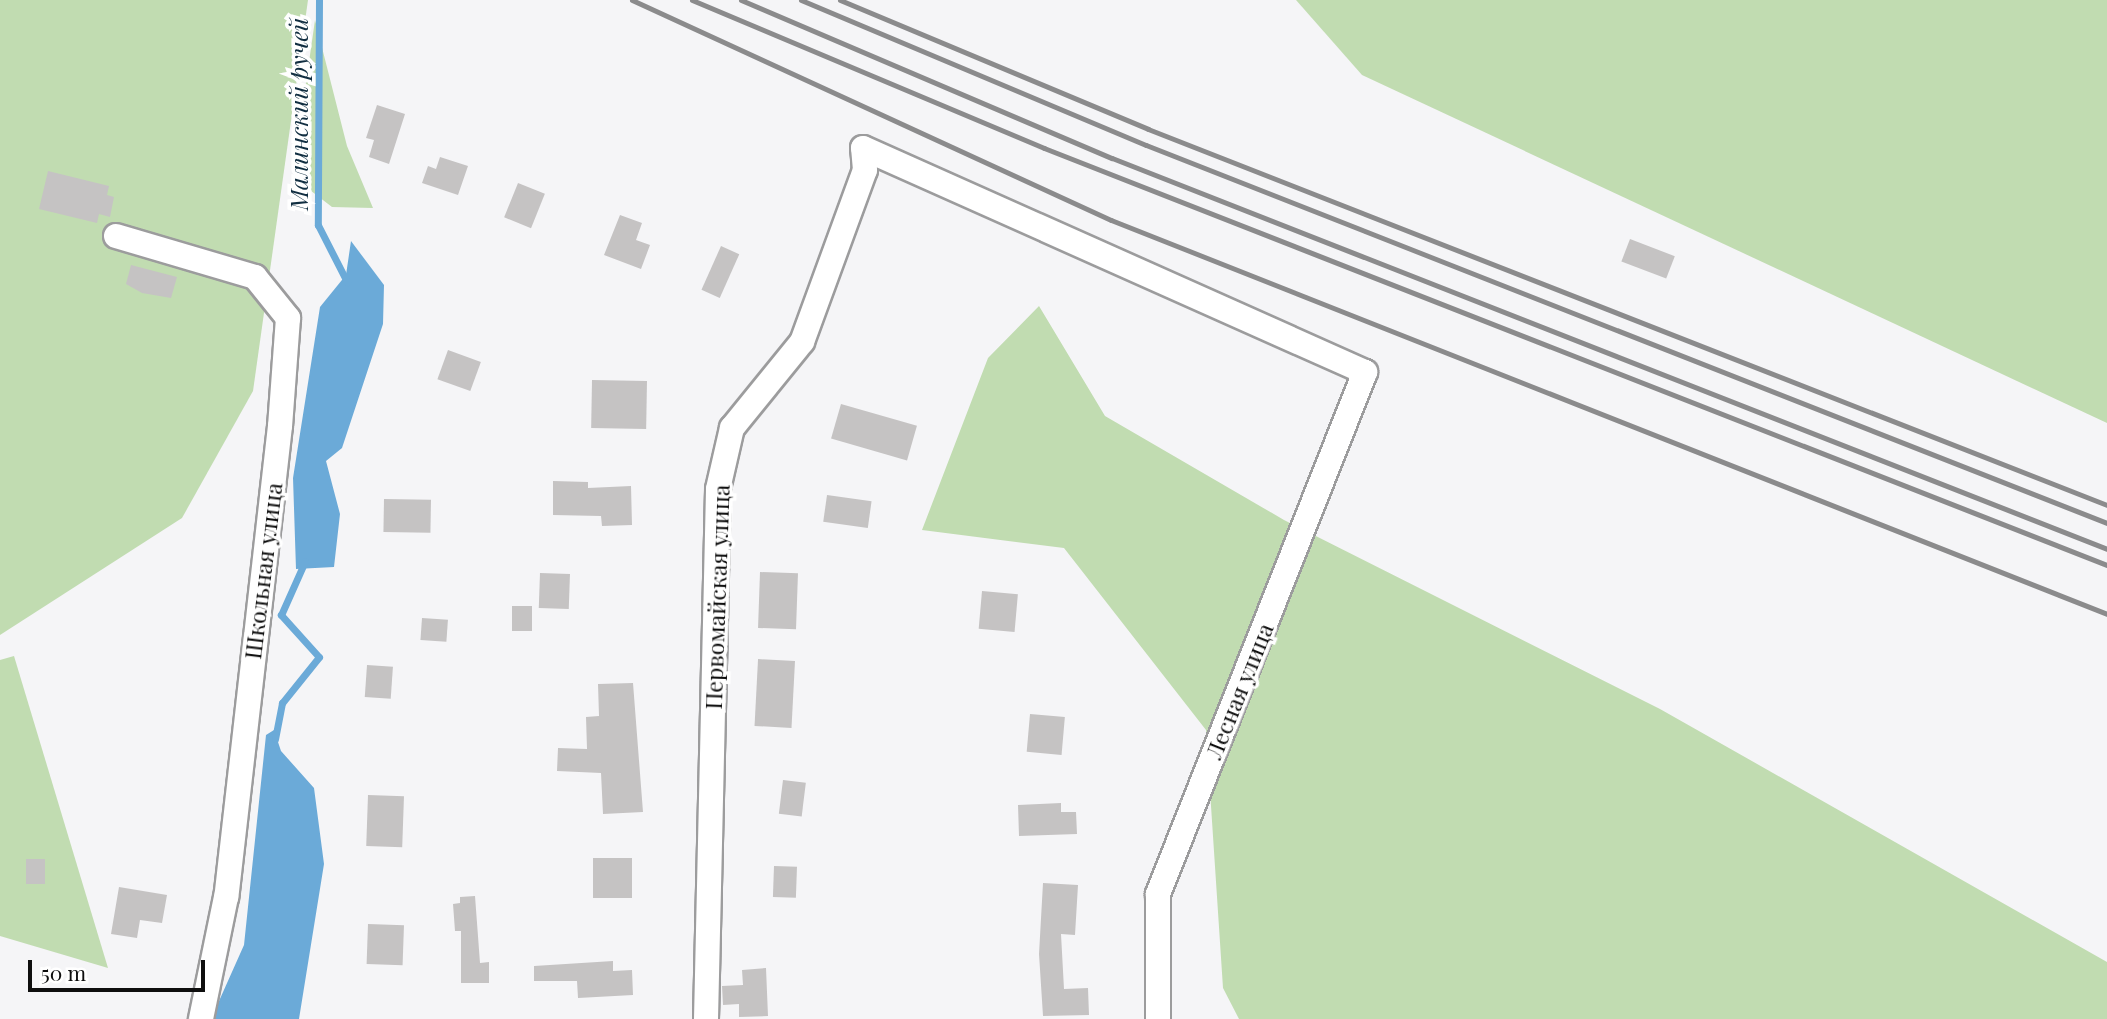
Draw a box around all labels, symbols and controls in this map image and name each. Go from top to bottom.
water label: Малинский ручей [285,18,313,210]
street label: Школьная улица [238,481,288,661]
street label: Первомайская улица [699,484,735,710]
street label: Лесная улица [1199,619,1279,763]
scale bar [32,946,208,990]
text: 50 m [41,958,86,986]

